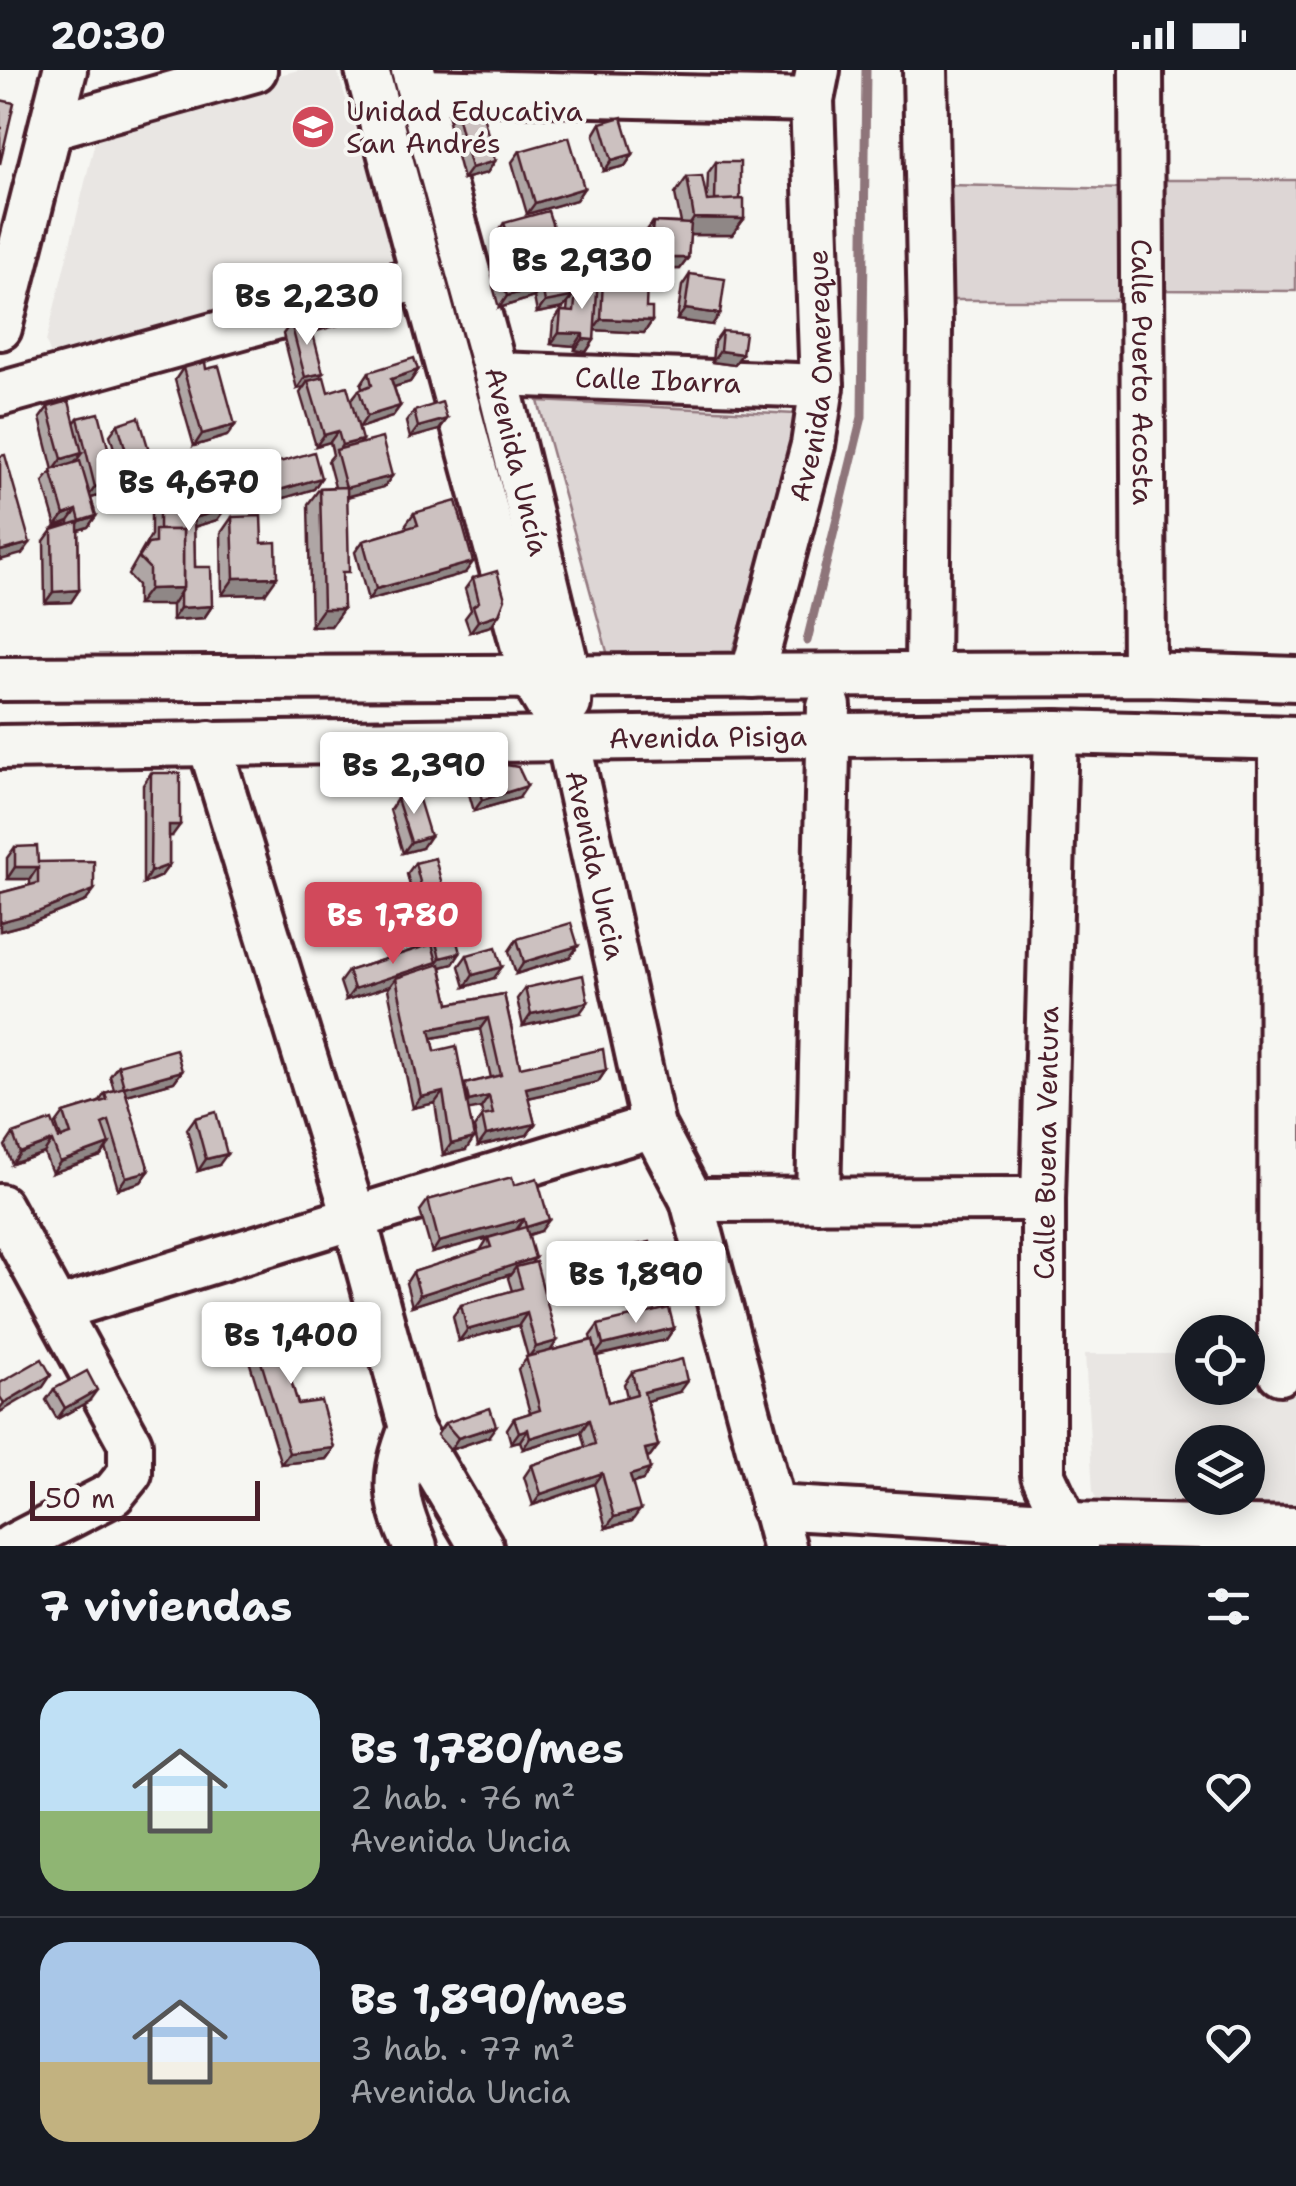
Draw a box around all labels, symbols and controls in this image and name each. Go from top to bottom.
text: 20:30 [50,10,166,61]
place label: Unidad Educativa San Andrés [346,92,583,162]
school or university icon: Unidad Educativa San Andrés [290,104,336,150]
pin: Bs 2,930 [479,227,685,312]
text: Bs 2,930 [511,238,653,281]
street label: Calle Puerto Acosta [1123,239,1162,505]
street label: Avenida Omereque [780,249,841,506]
pin: Bs 2,230 [204,263,410,348]
text: Bs 2,230 [235,274,379,317]
street label: Calle Ibarra [574,358,742,402]
street label: Avenida Uncía [476,363,559,560]
pin: Bs 4,670 [86,449,292,534]
text: Bs 4,670 [118,460,260,503]
street label: Avenida Pisiga [609,717,807,757]
pin: Bs 2,390 [311,732,517,817]
text: Bs 2,390 [342,743,486,786]
street label: Avenida Uncia [556,767,635,963]
pin: Bs 1,780 [290,882,496,967]
text: Bs 1,780 [327,893,459,936]
street label: Calle Buena Ventura [1025,1006,1067,1280]
pin: Bs 1,890 [533,1241,739,1326]
text: Bs 1,890 [568,1252,704,1295]
pin: Bs 1,400 [188,1302,394,1387]
text: Bs 1,400 [224,1313,358,1356]
map controls [1175,1315,1265,1515]
button: locate [1175,1315,1265,1405]
button: layers [1175,1425,1265,1515]
scale bar [30,1476,260,1520]
text: 50 m [45,1479,115,1517]
text: 7 viviendas [40,1578,292,1634]
icon: filters [1201,1579,1256,1634]
text: Bs 1,780/mes [350,1720,624,1776]
icon: home [120,1731,240,1851]
icon: heart [1201,1764,1256,1819]
text: 2 hab. · 76 m² [350,1776,576,1819]
text: Avenida Uncia [350,1819,571,1862]
text: Bs 1,890/mes [350,1971,627,2027]
icon: home [120,1982,240,2102]
icon: heart [1201,2015,1256,2070]
text: 3 hab. · 77 m² [350,2027,575,2070]
text: Avenida Uncia [350,2070,571,2113]

